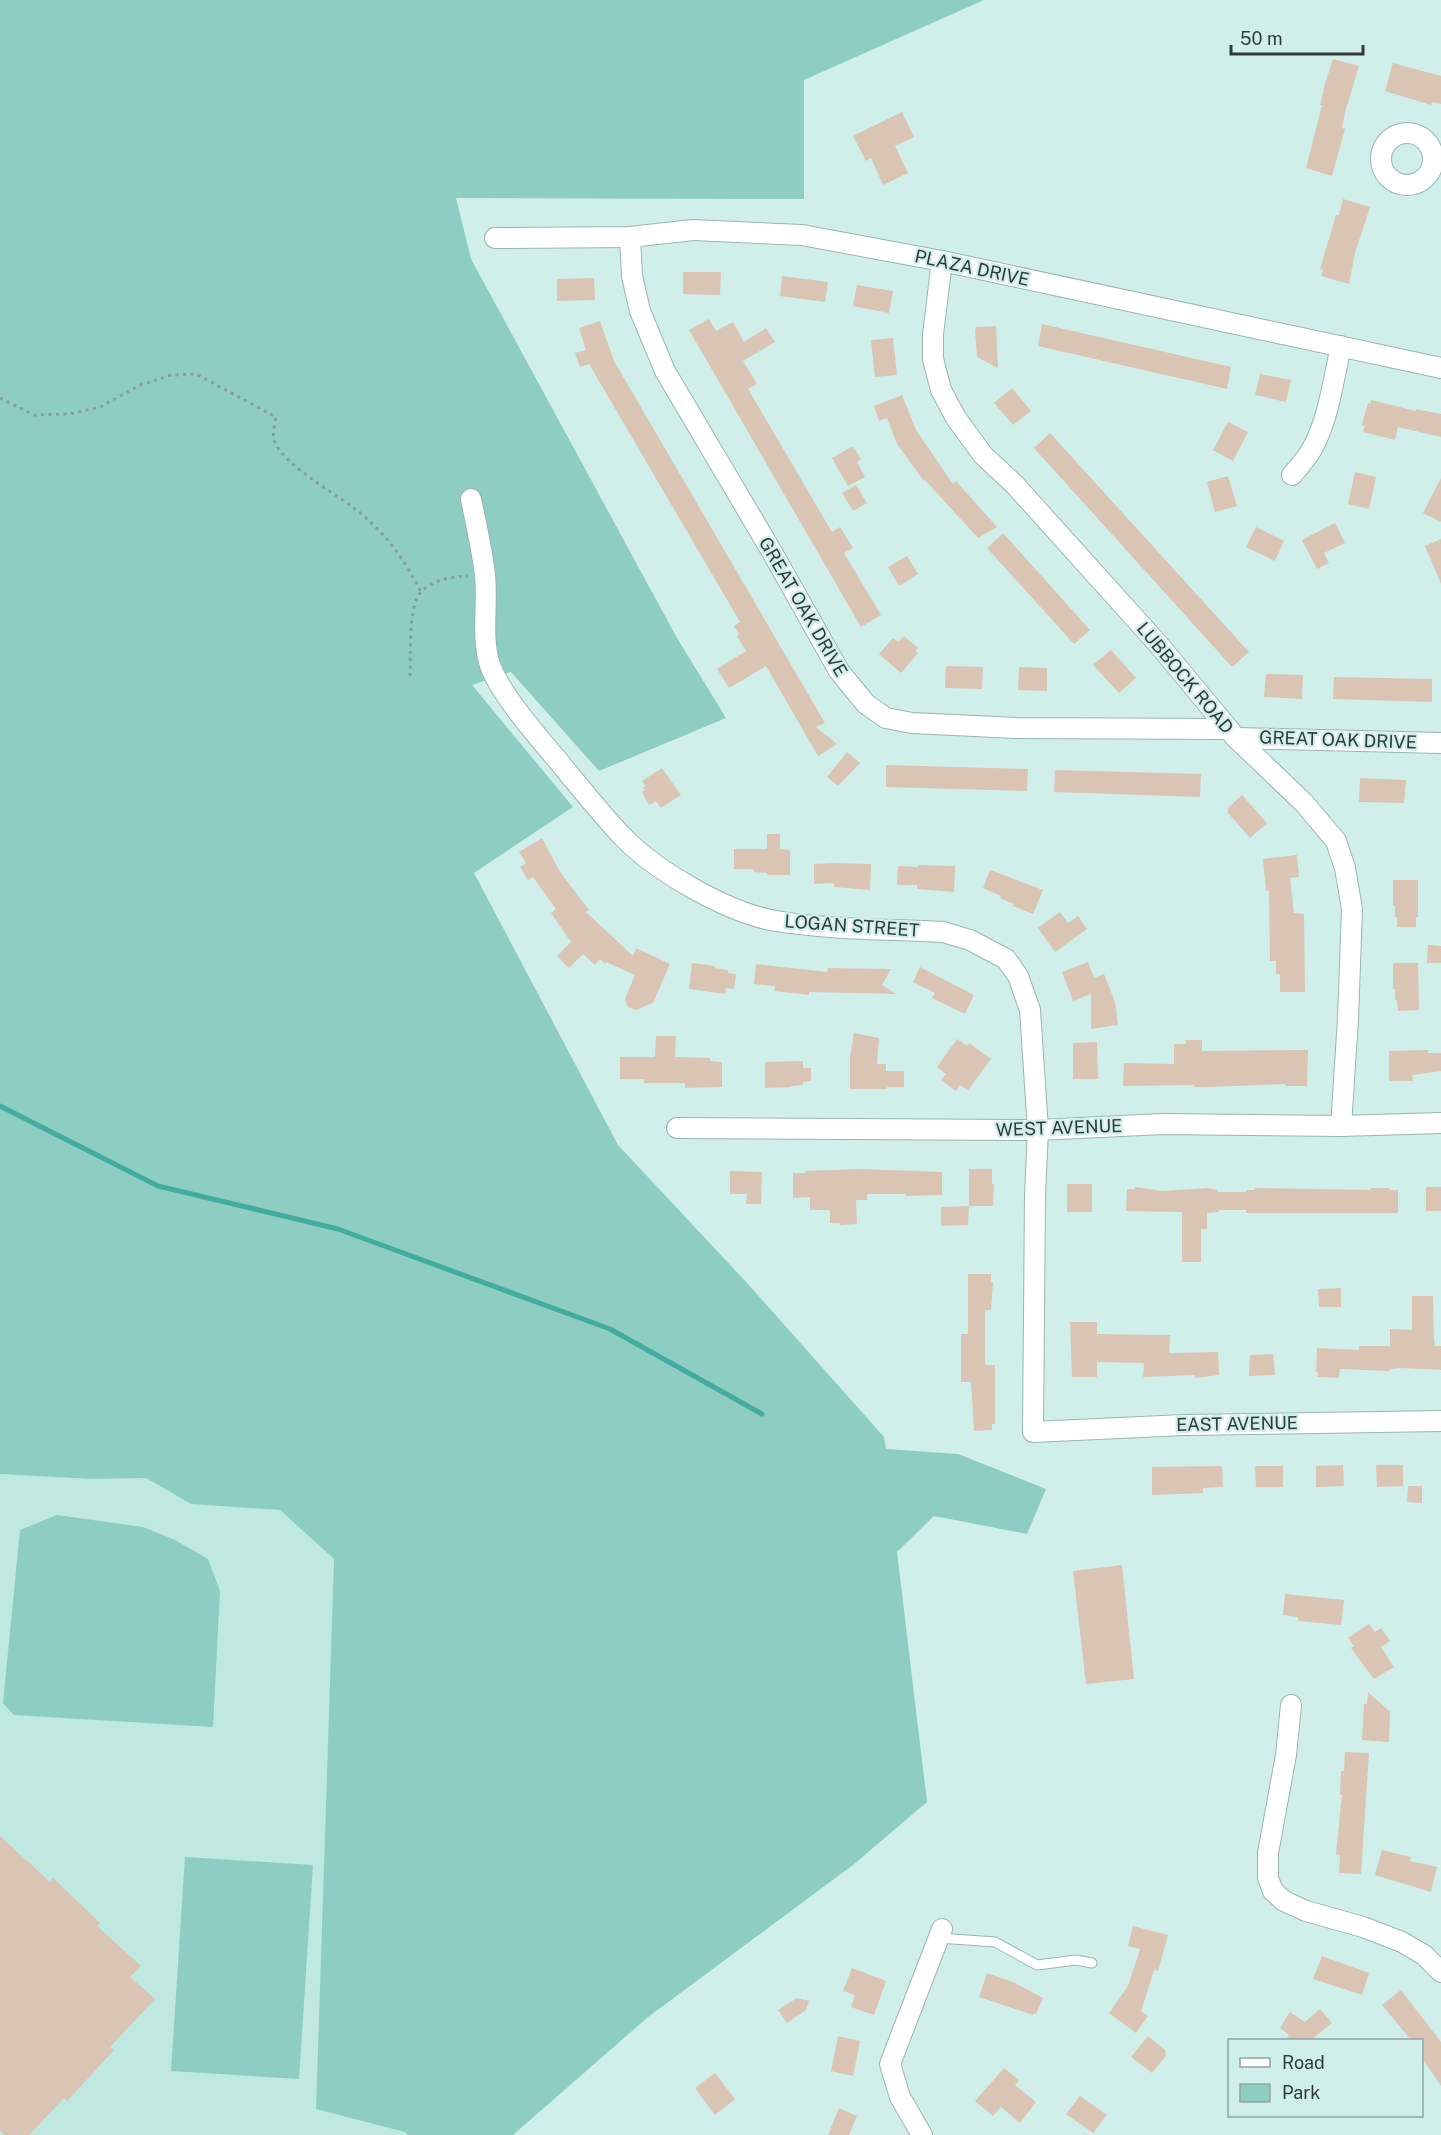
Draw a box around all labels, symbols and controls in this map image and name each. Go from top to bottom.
scale bar [1231,18,1363,56]
text: 50 m [1240,28,1283,49]
street label: PLAZA DRIVE [913,245,1031,290]
street label: GREAT OAK DRIVE [755,533,852,680]
street label: LUBBOCK ROAD [1133,618,1238,738]
street label: GREAT OAK DRIVE [1259,726,1417,753]
street label: LOGAN STREET [784,910,921,941]
street label: WEST AVENUE [995,1115,1123,1140]
street label: EAST AVENUE [1176,1412,1298,1435]
legend [1228,2039,1423,2117]
text: Road [1282,2052,1325,2073]
text: Park [1282,2082,1320,2103]

